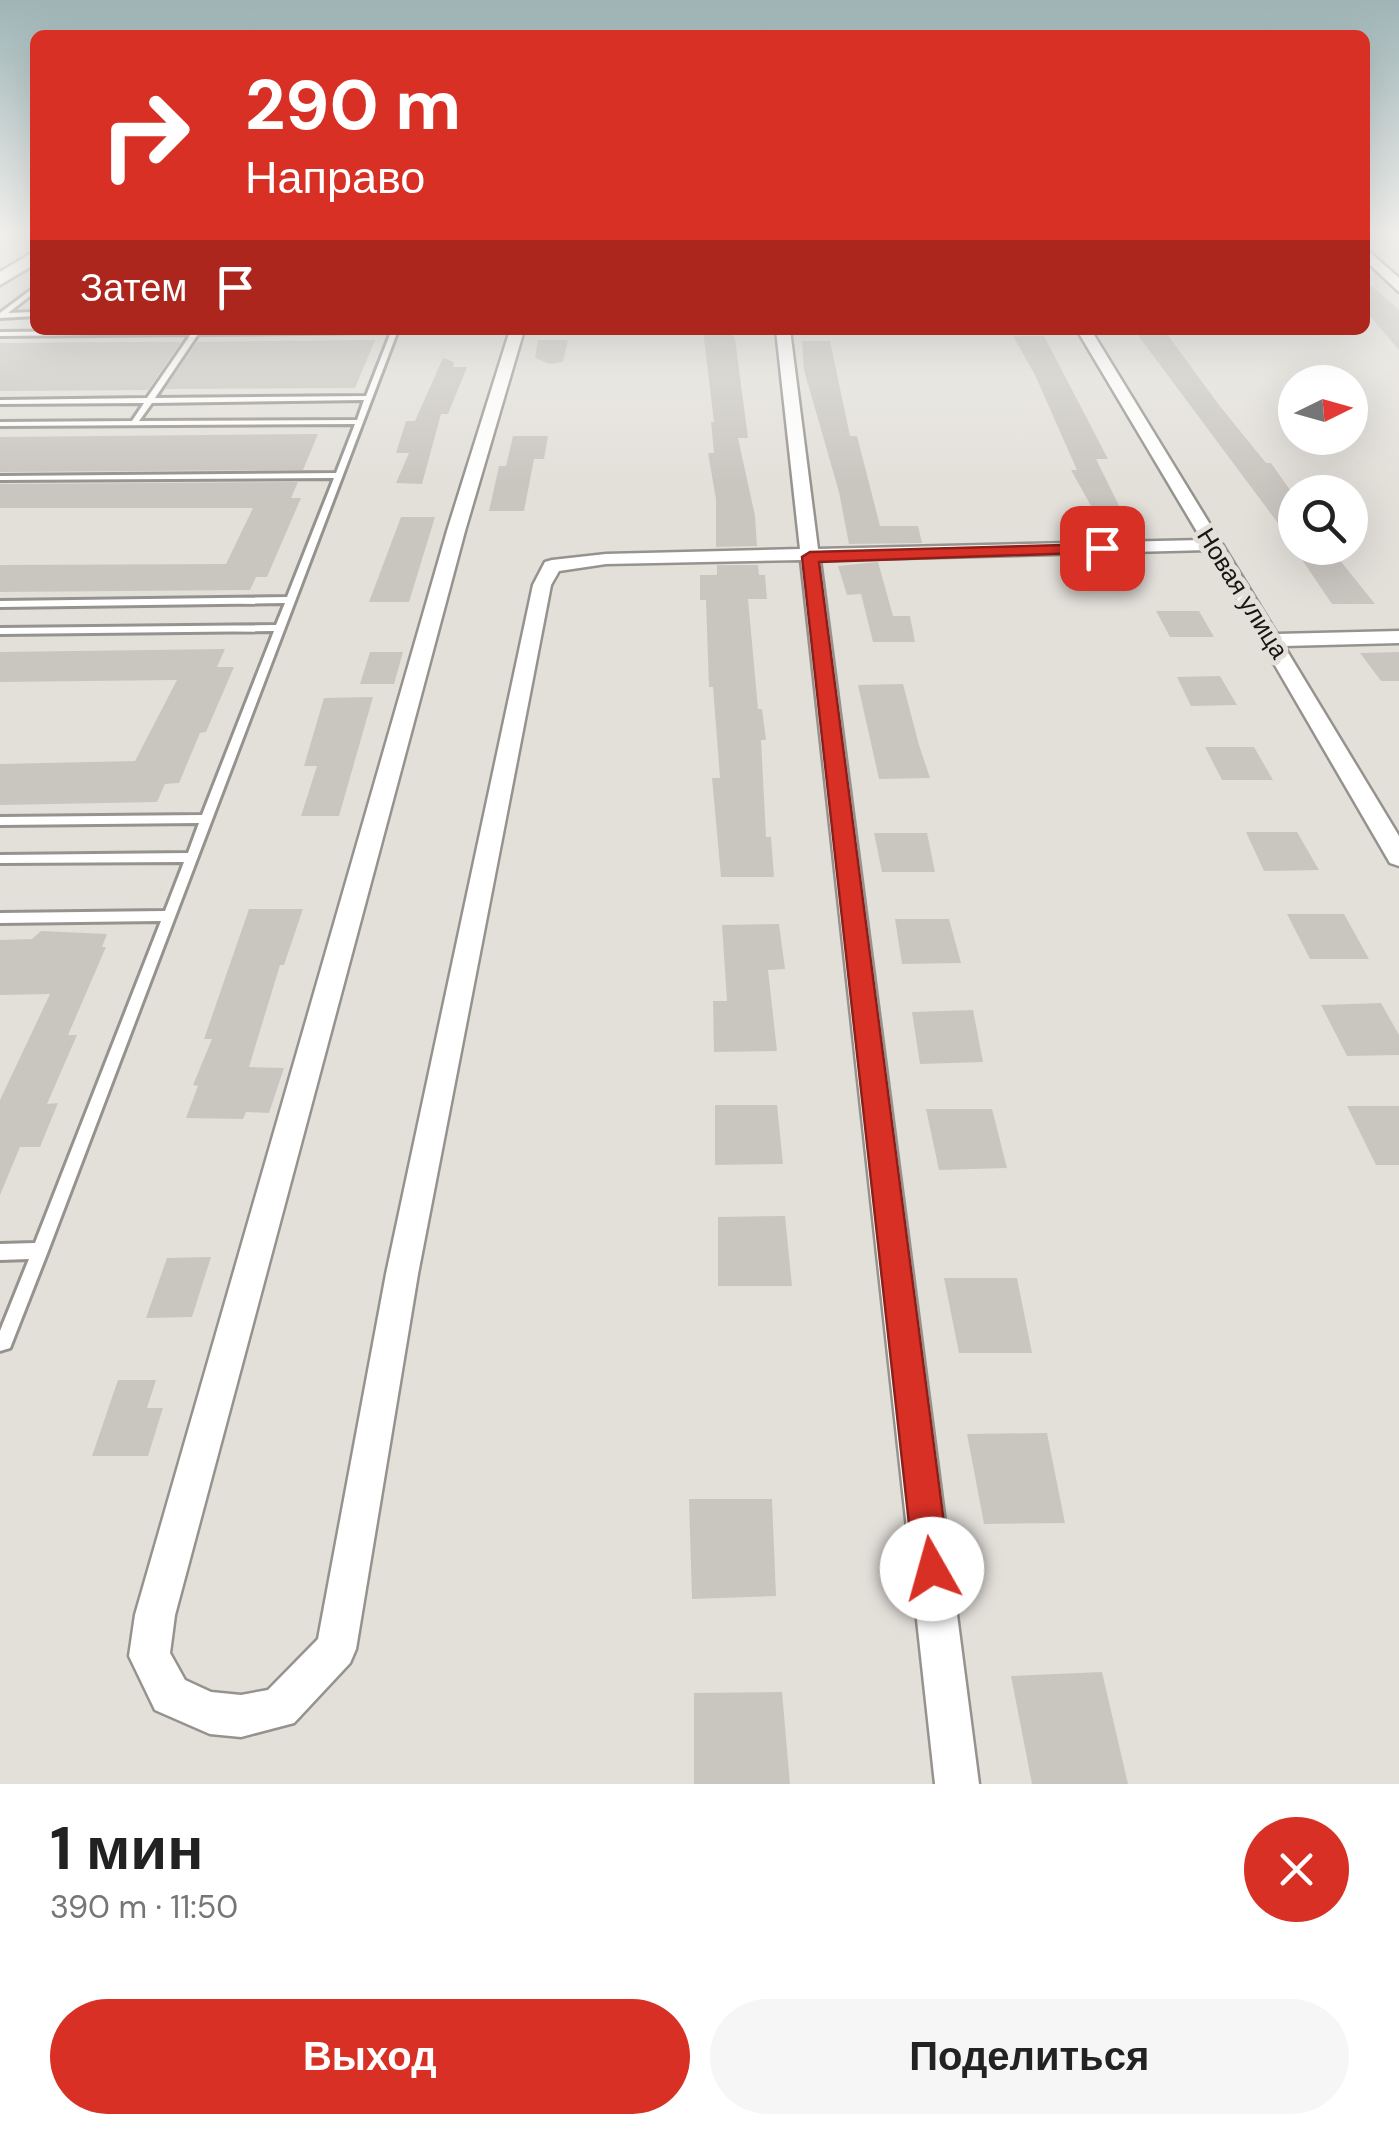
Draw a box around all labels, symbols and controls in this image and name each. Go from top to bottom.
text: 290 m [245,60,461,151]
icon: right [80,70,210,200]
text: Направо [245,148,425,207]
icon: arrive [208,260,263,315]
text: Затем [80,263,188,313]
north arrow [1278,365,1368,455]
map controls [1278,365,1368,565]
button: search [1278,475,1368,565]
pin [1060,506,1145,591]
icon: arrive [1075,521,1130,576]
street label: Новая улица [1189,522,1296,665]
position arrow [880,1517,984,1621]
text: 1 мин [50,1809,203,1888]
button: close [1244,1817,1349,1922]
text: 390 m · 11:50 [50,1886,238,1928]
button: Выход [50,1999,690,2114]
button: Поделиться [710,1999,1349,2114]

